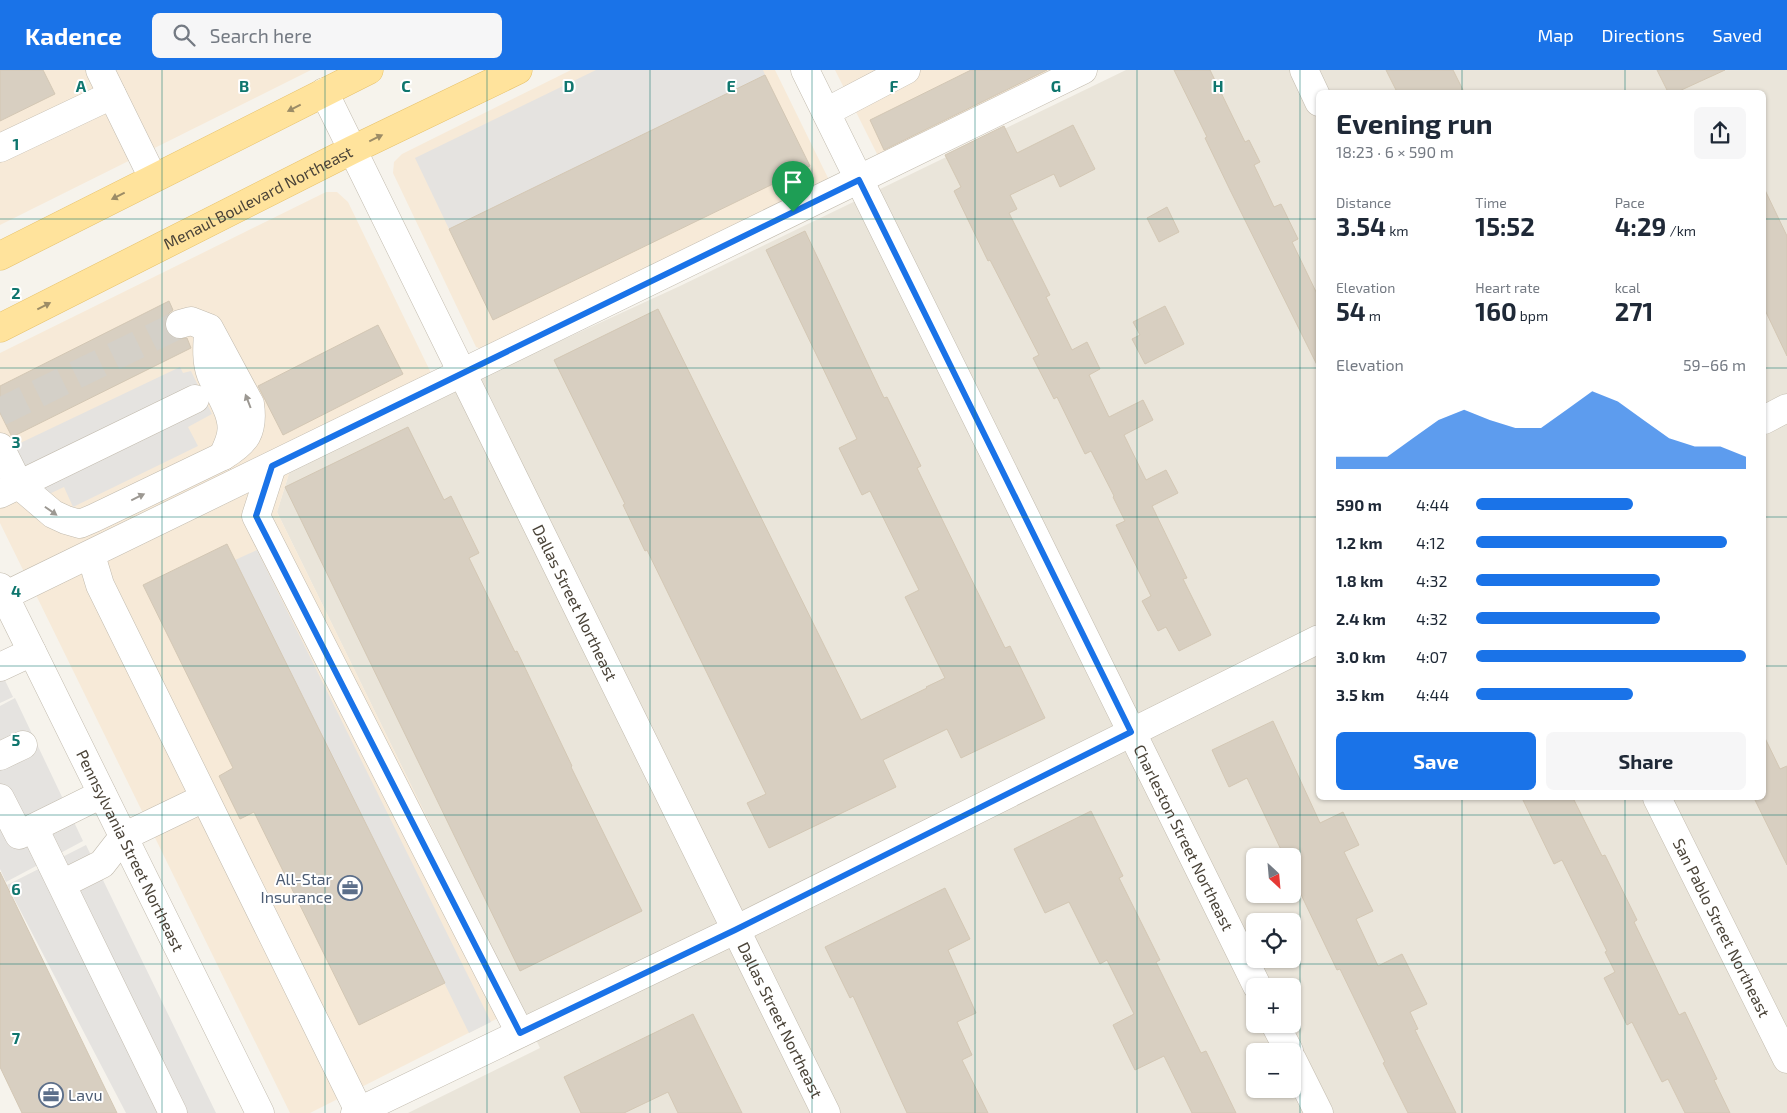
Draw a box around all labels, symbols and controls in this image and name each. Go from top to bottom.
search box [152,13,502,58]
text: Kadence [25,21,122,50]
icon: search [170,21,198,49]
text: Search here [210,24,312,47]
text: Map [1537,24,1574,46]
text: Directions [1602,24,1685,46]
text: Saved [1713,24,1762,46]
text: A [76,76,87,95]
text: B [239,76,249,95]
text: C [401,76,411,95]
text: D [564,76,575,95]
text: E [726,76,736,95]
text: F [890,76,899,95]
text: G [1051,76,1061,95]
text: H [1212,76,1224,95]
one-way arrow [287,104,301,112]
text: Evening run [1336,106,1493,140]
button: share [1694,107,1746,159]
text: 1 [13,134,19,153]
one-way arrow [369,134,383,142]
street label: Menaul Boulevard Northeast [160,141,355,253]
text: 18:23 · 6 × 590 m [1336,142,1454,161]
pin [772,161,814,212]
icon: arrive [779,168,807,196]
one-way arrow [110,192,125,201]
text: Distance [1336,194,1391,211]
text: Time [1475,194,1507,211]
text: Pace [1615,194,1645,211]
text: 3.54 [1336,211,1386,241]
text: 15:52 [1475,211,1535,241]
text: 4:29 [1615,211,1666,241]
text: km [1386,222,1409,239]
text: /km [1666,222,1696,239]
text: Elevation [1336,279,1395,296]
text: Heart rate [1475,279,1540,296]
text: kcal [1615,279,1640,296]
text: 2 [11,283,21,302]
text: 54 [1336,296,1366,326]
text: 160 [1475,296,1517,326]
text: 271 [1615,296,1653,326]
one-way arrow [36,302,51,310]
text: m [1366,307,1381,324]
text: bpm [1517,307,1548,324]
text: Elevation [1336,355,1404,374]
text: 59–66 m [1683,355,1746,374]
one-way arrow [244,393,252,408]
text: 3 [11,432,21,451]
one-way arrow [131,493,145,501]
text: 590 m [1336,495,1382,514]
text: 4:44 [1416,495,1449,514]
one-way arrow [44,506,58,516]
street label: Dallas Street Northeast [529,521,622,683]
text: 1.2 km [1336,533,1383,552]
text: 4:12 [1416,533,1445,552]
text: 1.8 km [1336,571,1383,590]
text: 4:32 [1416,571,1448,590]
text: 4 [11,581,21,600]
text: 2.4 km [1336,609,1386,628]
text: 4:32 [1416,609,1448,628]
text: 3.0 km [1336,647,1386,666]
text: 4:07 [1416,647,1447,666]
text: 3.5 km [1336,685,1384,704]
text: 4:44 [1416,685,1449,704]
text: 5 [12,730,21,749]
button: Save [1336,732,1536,790]
button: Share [1546,732,1746,790]
street label: Charleston Street Northeast [1130,741,1238,934]
street label: Pennsylvania Street Northeast [73,746,188,954]
street label: San Pablo Street Northeast [1670,835,1775,1020]
north arrow [1246,848,1301,902]
map controls [1246,848,1301,1098]
place label: All-Star Insurance [260,869,333,906]
office icon: All-Star Insurance [337,875,363,901]
text: 6 [11,879,21,898]
button: locate [1246,913,1301,968]
street label: Dallas Street Northeast [734,939,827,1101]
button: + [1246,978,1301,1033]
text: 7 [12,1028,21,1047]
button: − [1246,1043,1301,1098]
office icon: Lavu [38,1082,64,1108]
place label: Lavu [68,1085,103,1104]

